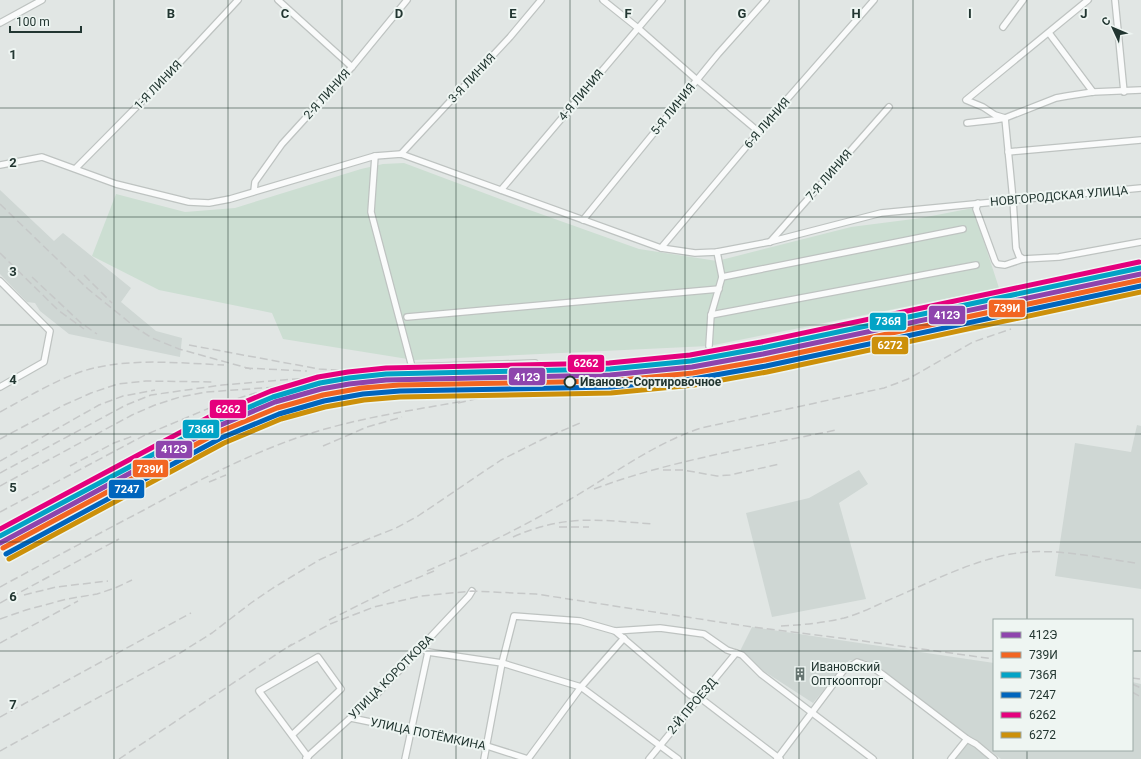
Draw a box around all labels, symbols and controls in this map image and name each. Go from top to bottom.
text: B [167,6,175,21]
text: C [281,6,290,21]
text: D [395,6,403,21]
text: E [509,6,517,21]
text: F [624,6,632,21]
text: G [738,6,747,21]
text: H [851,6,861,21]
text: I [968,6,972,21]
text: J [1080,6,1088,21]
scale bar [10,8,81,34]
north arrow [1093,8,1133,48]
text: С [1099,14,1113,29]
text: 100 m [16,15,50,29]
text: 1 [9,47,17,62]
street label: 3-Я ЛИНИЯ [446,50,498,106]
street label: 1-Я ЛИНИЯ [131,58,185,112]
street label: 2-Я ЛИНИЯ [301,66,353,122]
street label: 4-Я ЛИНИЯ [556,67,606,123]
street label: 5-Я ЛИНИЯ [648,80,698,138]
street label: 6-Я ЛИНИЯ [741,95,793,151]
street label: 7-Я ЛИНИЯ [803,147,855,203]
text: 2 [9,155,17,170]
street label: НОВГОРОДСКАЯ УЛИЦА [989,183,1129,209]
text: 3 [9,264,17,279]
line badge: 739И [988,299,1026,318]
text: 739И [994,302,1020,315]
line badge: 412Э [928,305,966,325]
text: 412Э [934,309,960,322]
line badge: 736Я [869,312,907,331]
text: 736Я [875,315,901,328]
line badge: 6272 [871,336,909,355]
text: 6272 [877,339,903,352]
line badge: 6262 [567,354,605,373]
text: 6262 [573,357,599,370]
line badge: 412Э [508,367,546,386]
text: 412Э [514,371,540,384]
text: 4 [9,372,17,387]
marker: Иваново-Сортировочное [563,375,577,389]
place label: Иваново-Сортировочное [580,375,722,389]
line badge: 6262 [209,399,247,419]
text: 6262 [215,403,241,416]
line badge: 736Я [182,419,220,439]
text: 736Я [188,423,214,436]
line badge: 412Э [155,440,193,459]
text: 412Э [161,443,187,456]
line badge: 739И [132,459,169,478]
text: 739И [137,463,163,476]
line badge: 7247 [108,479,145,499]
text: 5 [9,480,17,495]
text: 7247 [114,483,140,496]
text: 6 [9,589,17,604]
legend [993,619,1133,751]
text: 412Э [1029,628,1057,642]
street label: УЛИЦА КОРОТКОВА [346,632,436,722]
text: 739И [1029,648,1058,662]
place label: Ивановский Опткоопторг [811,660,883,688]
building icon: Ивановский Опткоопторг [792,666,808,682]
text: 736Я [1029,668,1057,682]
street label: 2-Й ПРОЕЗД [664,674,720,737]
text: 7247 [1029,688,1056,702]
text: 7 [9,697,17,712]
text: 6262 [1029,708,1056,722]
street label: УЛИЦА ПОТЁМКИНА [369,714,487,753]
text: 6272 [1029,728,1056,742]

